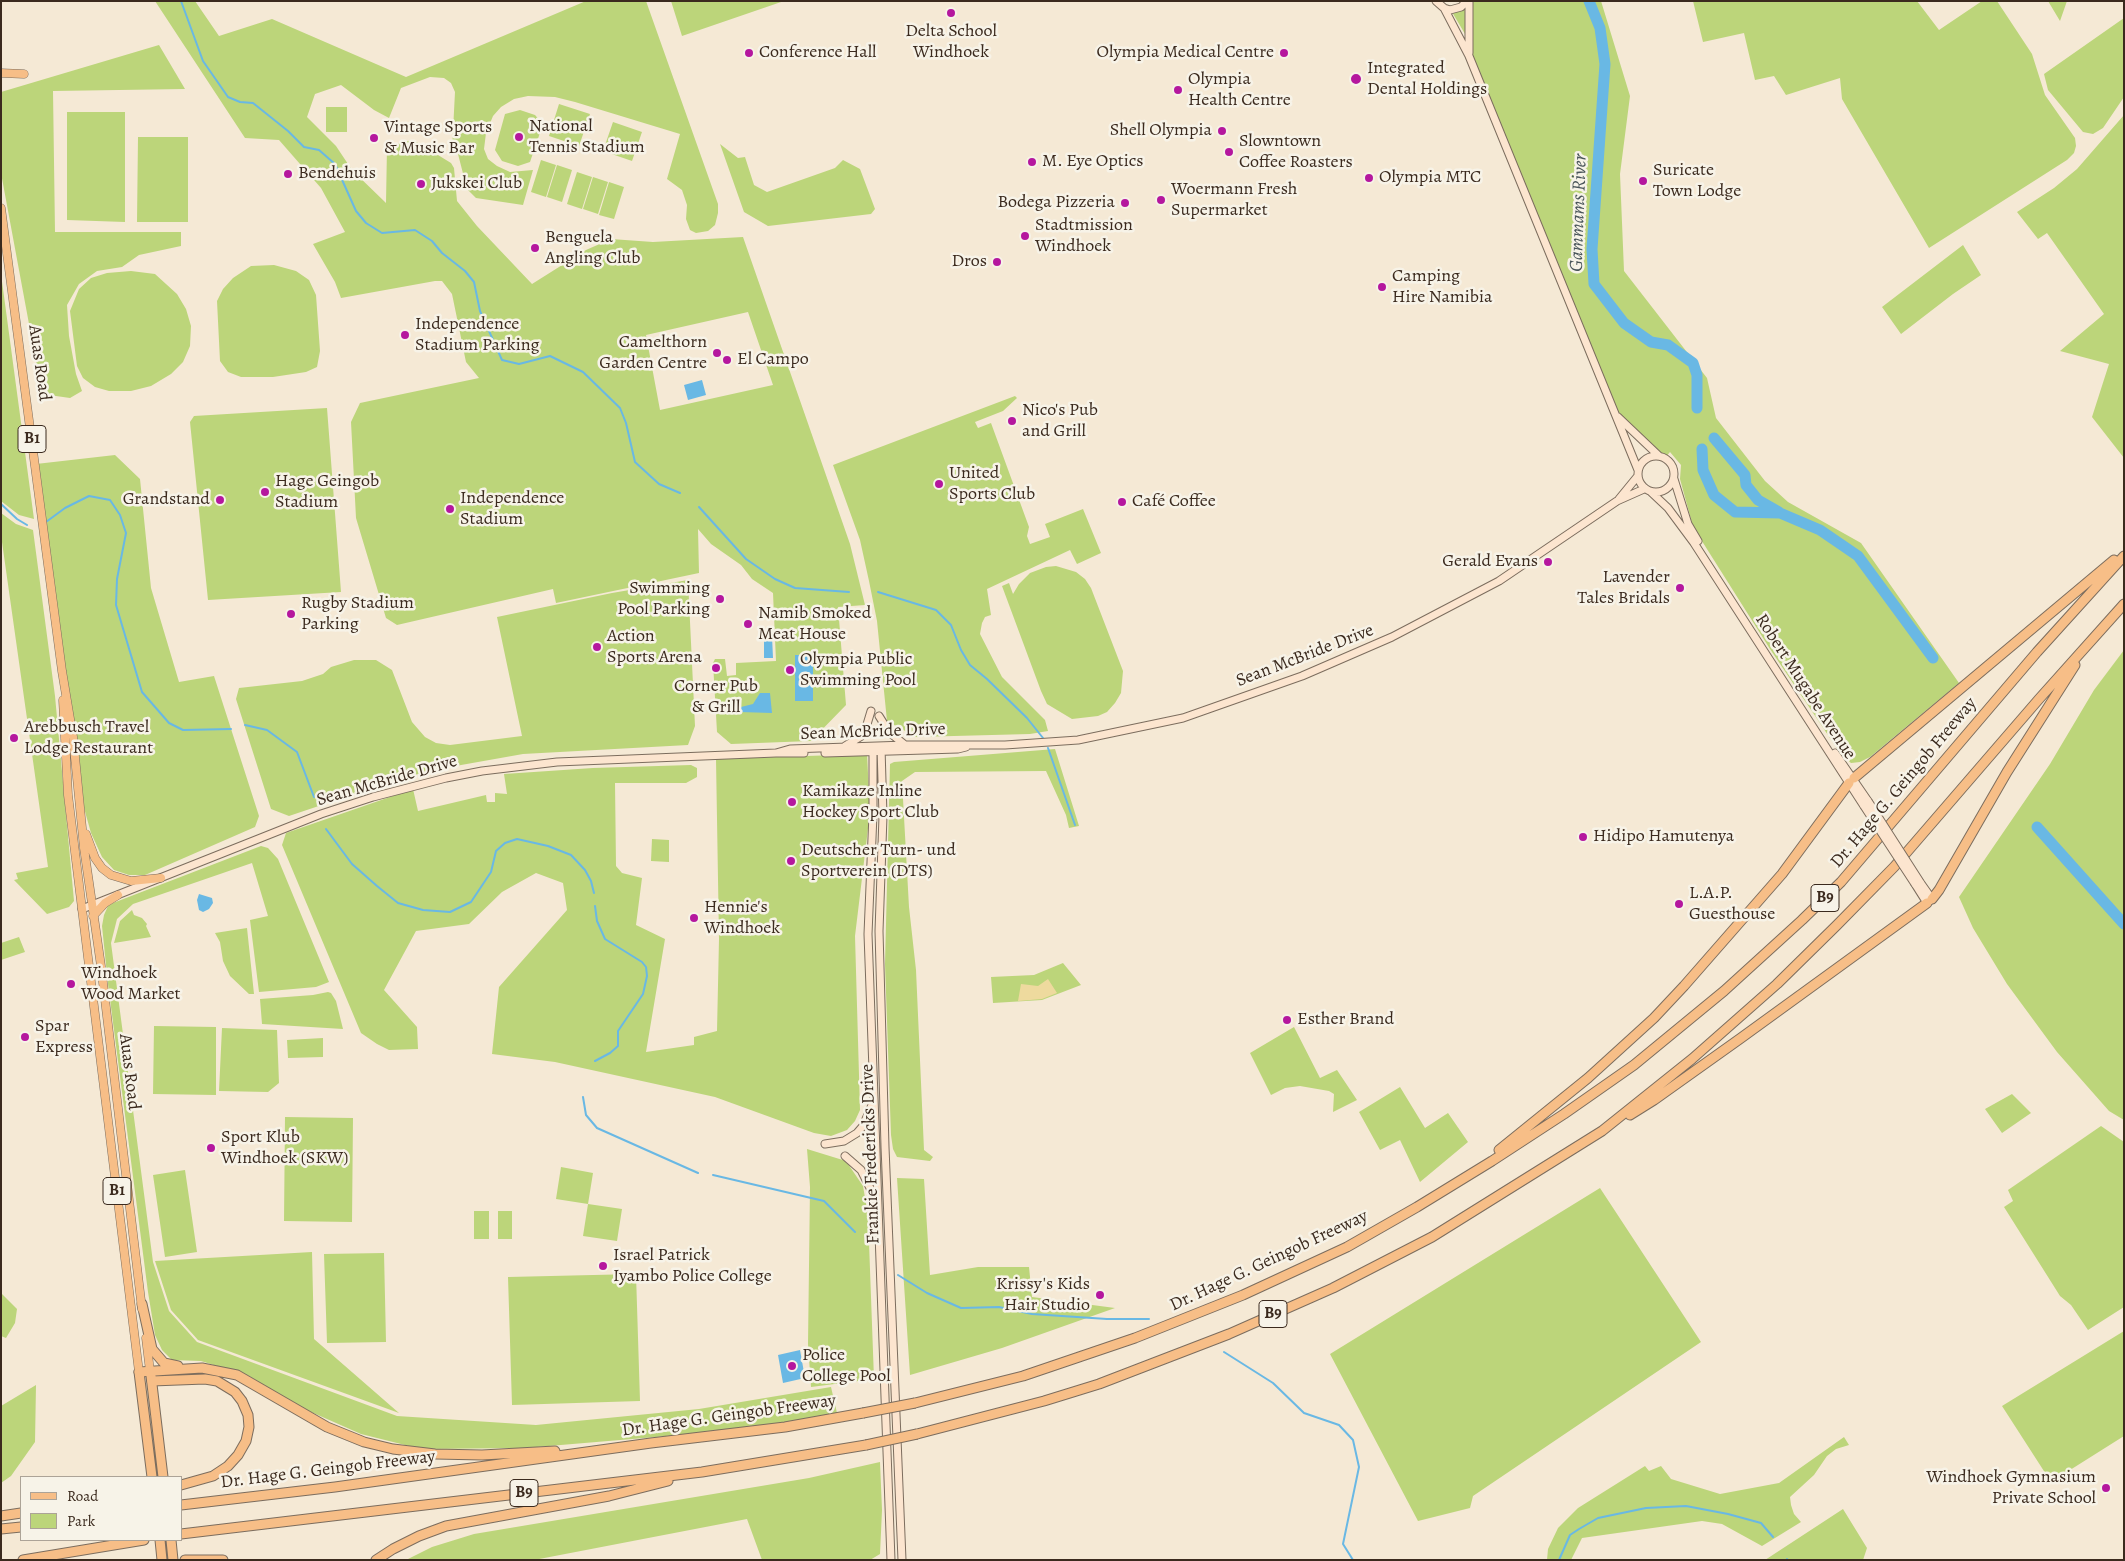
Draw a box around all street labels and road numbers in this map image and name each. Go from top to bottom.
street label: Auas Road [23,324,55,402]
road number: B1 [18,426,46,452]
street label: Robert Mugabe Avenue [1750,610,1860,764]
street label: Sean McBride Drive [1233,620,1377,692]
street label: Dr. Hage G. Geingob Freeway [1826,693,1982,873]
street label: Sean McBride Drive [800,719,946,745]
street label: Sean McBride Drive [314,751,460,811]
road number: B9 [1811,884,1839,911]
street label: Auas Road [114,1033,144,1111]
street label: Frankie Fredericks Drive [857,1063,885,1245]
road number: B1 [103,1178,131,1204]
street label: Dr. Hage G. Geingob Freeway [1167,1206,1371,1316]
road number: B9 [1259,1300,1287,1328]
street label: Dr. Hage G. Geingob Freeway [621,1390,837,1442]
street label: Dr. Hage G. Geingob Freeway [219,1446,437,1494]
road number: B9 [510,1480,538,1506]

